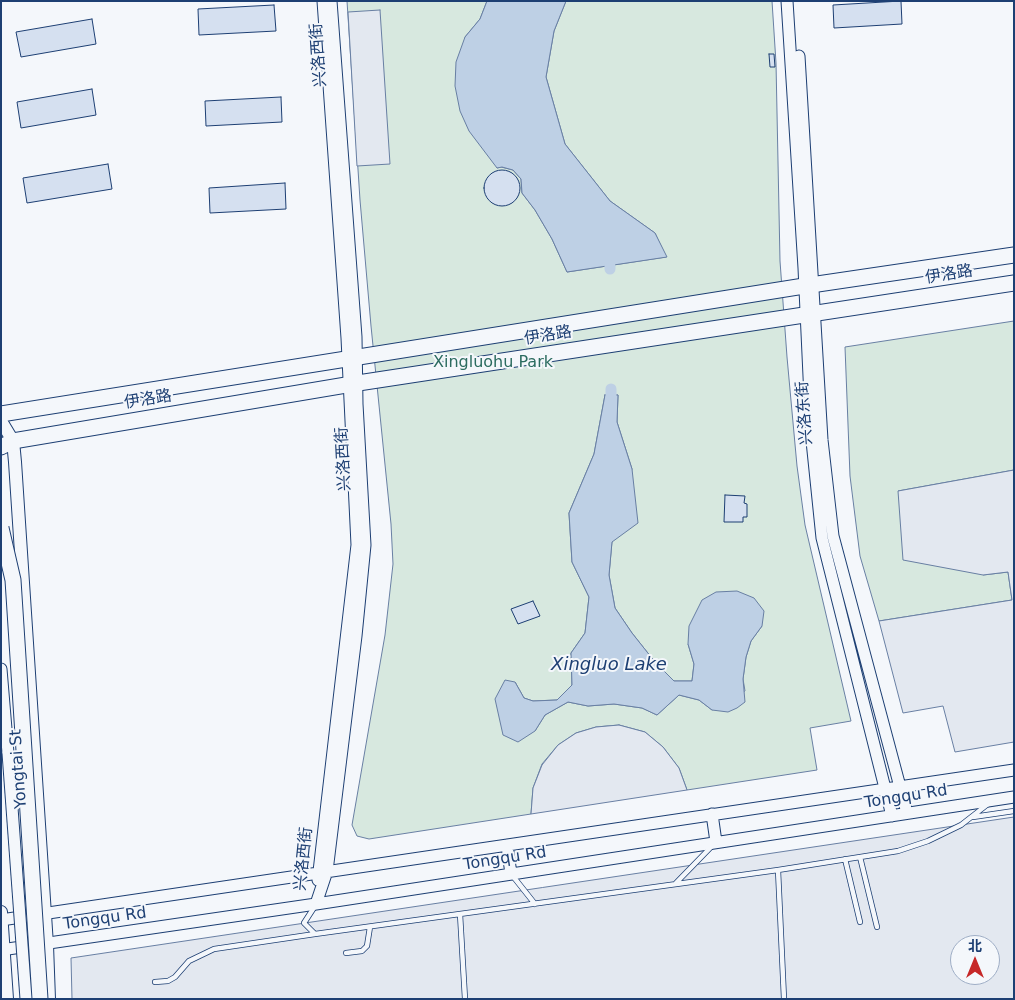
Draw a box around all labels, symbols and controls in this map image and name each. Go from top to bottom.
street label: 兴洛西街 [307,22,331,88]
street label: 伊洛路 [924,262,974,288]
street label: 伊洛路 [523,323,573,349]
park label: Xingluohu Park [433,353,553,373]
street label: 兴洛东街 [793,380,817,446]
street label: 伊洛路 [123,387,173,413]
street label: 兴洛西街 [333,427,355,491]
water label: Xingluo Lake [551,654,667,676]
street label: Yongtai St [7,729,31,809]
street label: Tongqu Rd [863,781,949,813]
street label: 兴洛西街 [291,826,317,892]
street label: Tongqu Rd [462,843,548,875]
street label: Tongqu Rd [62,904,148,934]
north arrow [950,935,1000,985]
text: 北 [968,938,982,954]

